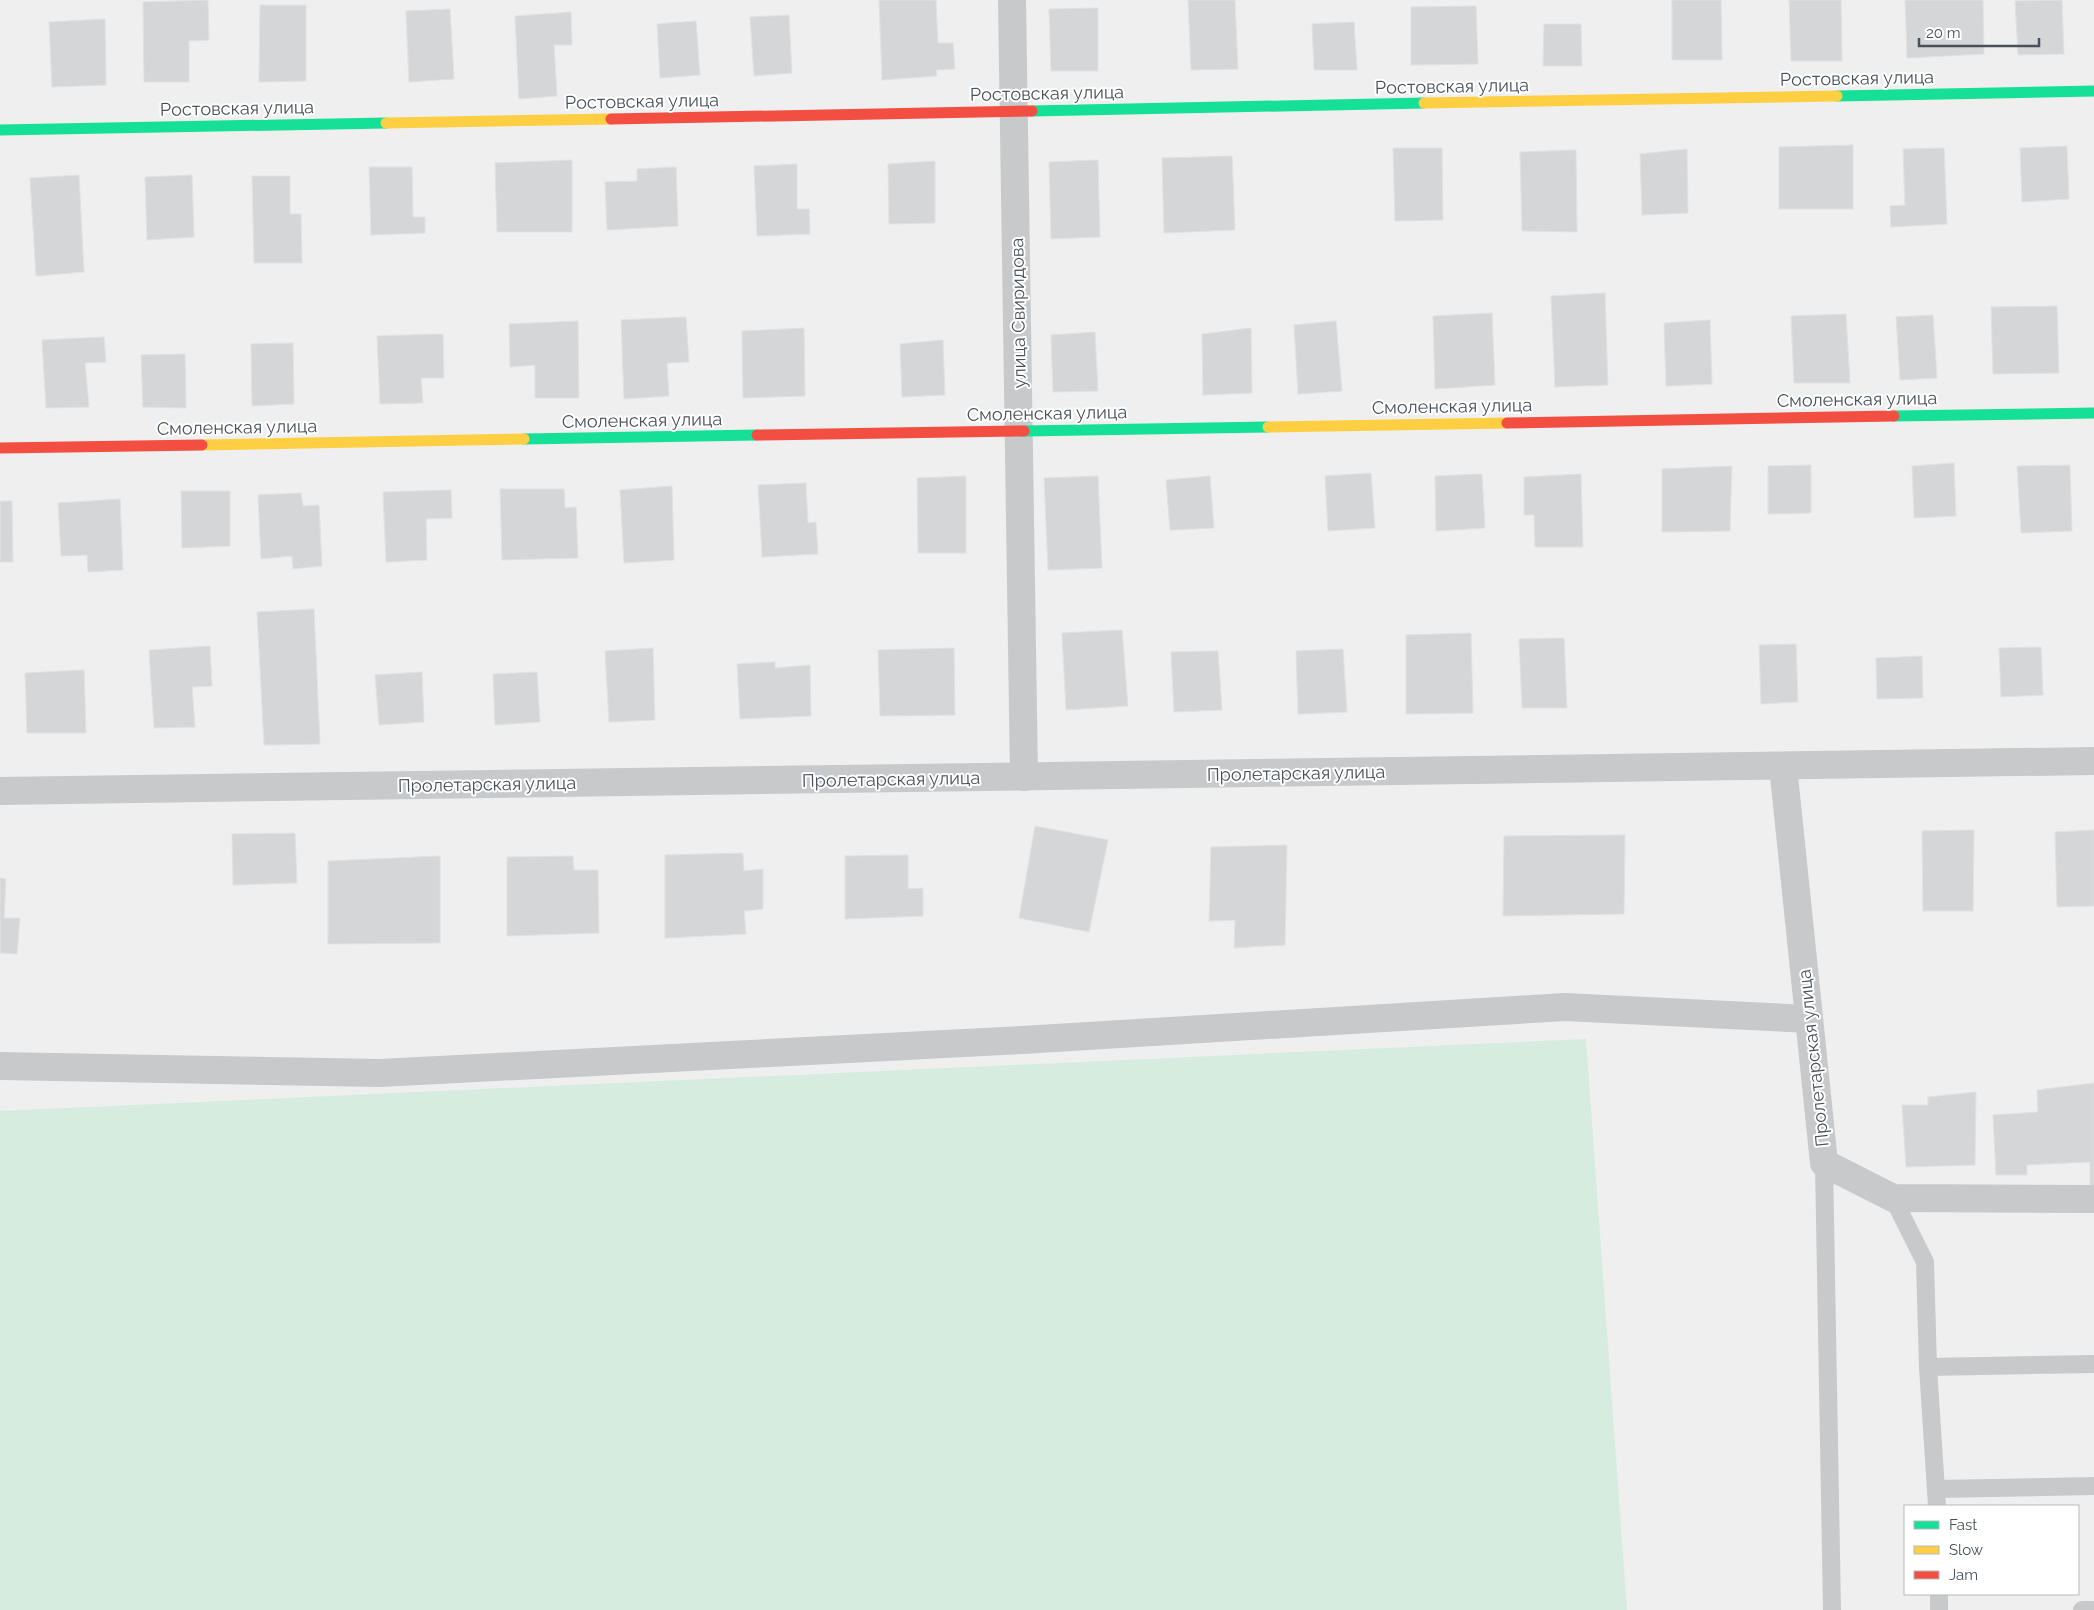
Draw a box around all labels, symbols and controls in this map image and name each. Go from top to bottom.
scale bar [1919,15,2039,47]
text: 20 m [1926,24,1961,42]
street label: Ростовская улица [1780,66,1934,90]
street label: Ростовская улица [1375,74,1529,98]
street label: Ростовская улица [970,81,1124,105]
street label: Ростовская улица [565,89,719,113]
street label: Ростовская улица [160,96,314,120]
street label: улица Свиридова [1006,238,1030,388]
street label: Смоленская улица [1777,387,1937,411]
street label: Смоленская улица [1372,394,1532,418]
street label: Смоленская улица [967,401,1127,425]
street label: Смоленская улица [562,408,722,432]
street label: Смоленская улица [157,415,317,439]
street label: Пролетарская улица [1207,761,1385,785]
street label: Пролетарская улица [802,767,980,791]
street label: Пролетарская улица [398,772,576,796]
street label: Пролетарская улица [1793,968,1833,1148]
legend [1904,1505,2079,1595]
text: Fast [1949,1516,1977,1534]
text: Slow [1949,1541,1983,1559]
text: Jam [1949,1566,1978,1584]

